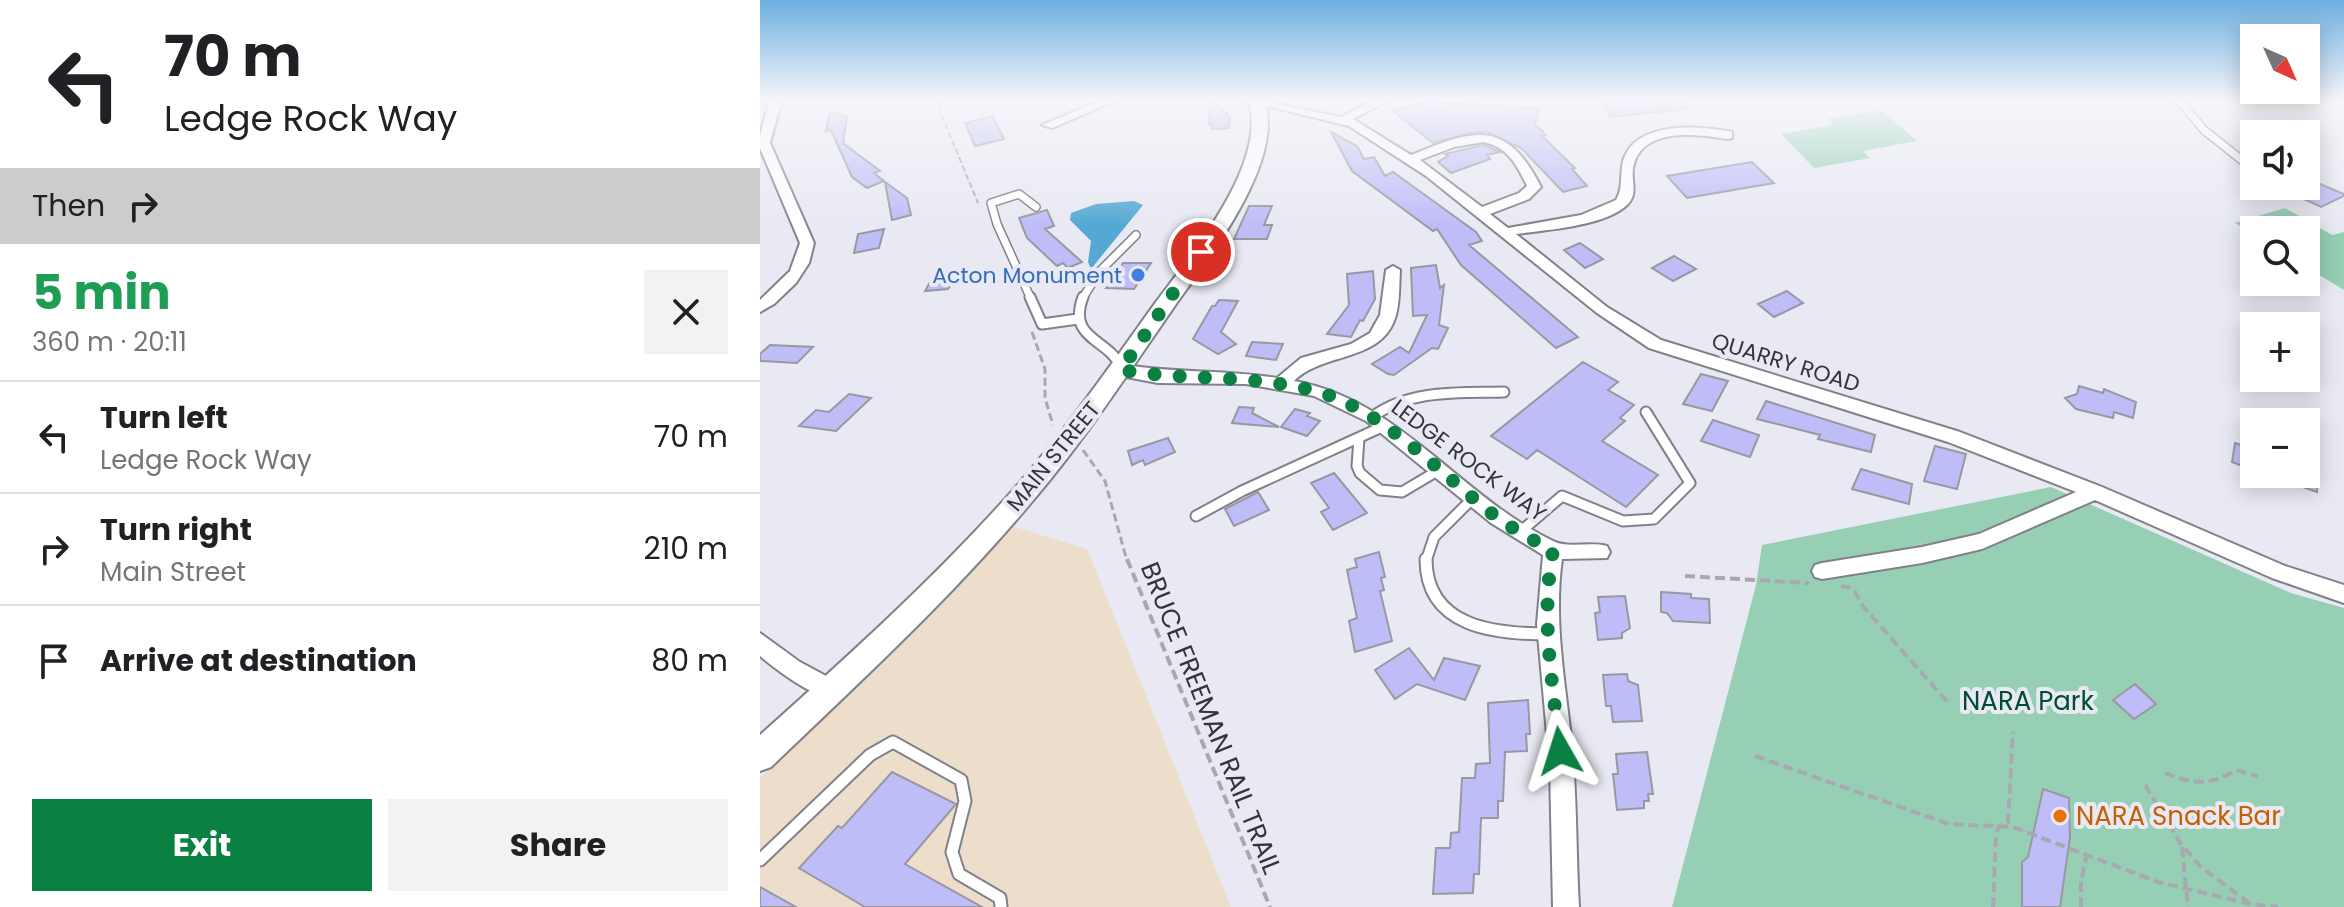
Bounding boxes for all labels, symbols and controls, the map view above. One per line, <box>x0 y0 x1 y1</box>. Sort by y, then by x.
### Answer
text: 70 m <box>164 17 302 96</box>
north arrow <box>2240 24 2320 104</box>
map controls <box>2240 24 2320 488</box>
icon: left <box>32 32 136 136</box>
text: Ledge Rock Way <box>164 93 457 144</box>
button: sound <box>2240 120 2320 200</box>
text: Then <box>32 184 105 227</box>
icon: right <box>121 184 165 228</box>
button: search <box>2240 216 2320 296</box>
pin <box>1167 218 1235 286</box>
icon: arrive <box>1179 230 1223 274</box>
text: 5 min <box>32 259 171 326</box>
place label: Acton Monument <box>932 260 1122 291</box>
marker: Acton Monument <box>1129 266 1147 284</box>
button: close <box>644 270 728 354</box>
button: + <box>2240 312 2320 392</box>
text: 360 m · 20:11 <box>32 324 187 360</box>
street label: QUARRY ROAD <box>1708 325 1864 400</box>
street label: LEDGE ROCK WAY <box>1385 392 1553 529</box>
street label: MAIN STREET <box>999 395 1107 518</box>
text: Turn left <box>100 396 228 439</box>
button: − <box>2240 408 2320 488</box>
icon: left <box>32 415 76 459</box>
text: 70 m <box>654 415 728 458</box>
text: Ledge Rock Way <box>100 442 312 478</box>
text: Turn right <box>100 508 252 551</box>
icon: right <box>32 527 76 571</box>
text: 210 m <box>643 527 728 570</box>
text: Main Street <box>100 554 246 590</box>
street label: BRUCE FREEMAN RAIL TRAIL <box>1132 557 1290 879</box>
icon: arrive <box>32 639 76 683</box>
text: Arrive at destination <box>100 639 417 682</box>
text: 80 m <box>651 639 728 682</box>
park label: NARA Park <box>1962 683 2095 719</box>
position arrow <box>1518 709 1602 793</box>
place label: NARA Snack Bar <box>2076 798 2281 834</box>
button: Exit <box>32 799 372 891</box>
button: Share <box>388 799 728 891</box>
marker: NARA Snack Bar <box>2051 807 2069 825</box>

